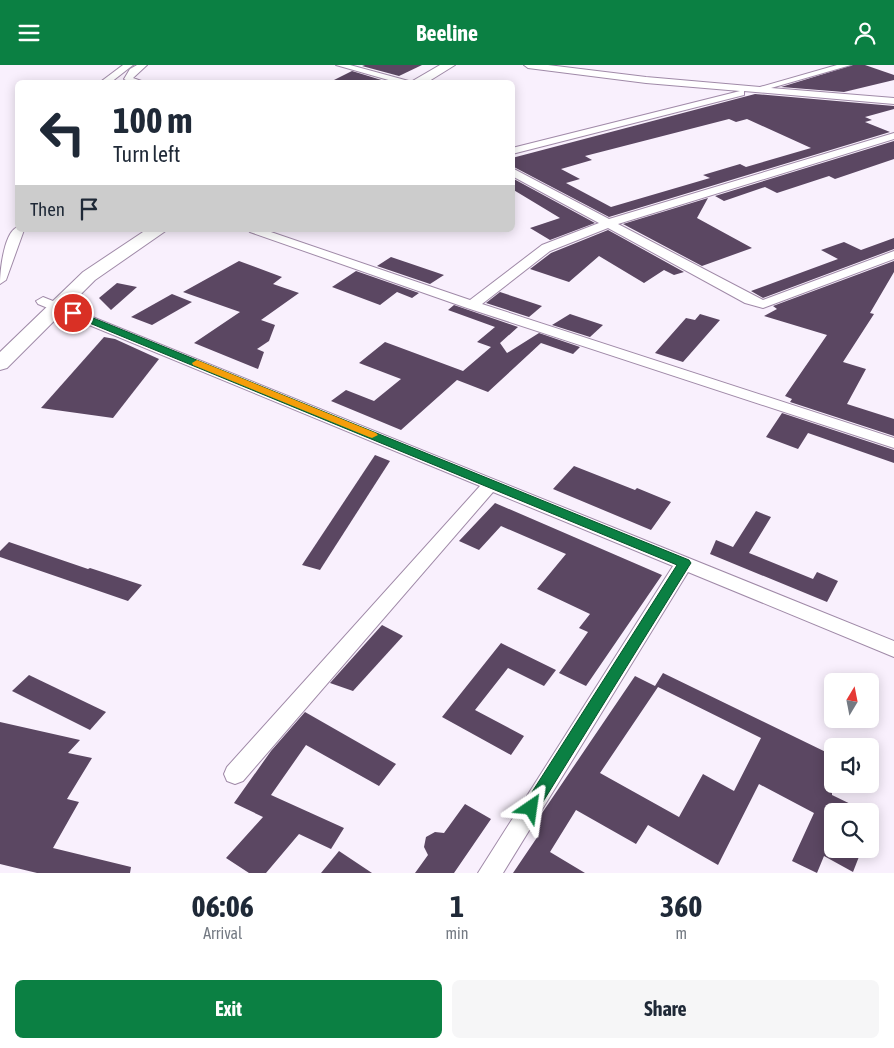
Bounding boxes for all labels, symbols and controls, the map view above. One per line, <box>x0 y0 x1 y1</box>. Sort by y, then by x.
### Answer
icon: menu <box>15 19 43 47</box>
icon: person <box>851 19 879 47</box>
text: Beeline <box>416 20 478 46</box>
icon: left <box>30 100 95 165</box>
text: 100 m <box>113 100 192 140</box>
text: Turn left <box>113 141 180 167</box>
icon: arrive <box>75 195 103 223</box>
text: Then <box>30 198 65 220</box>
pin <box>52 292 94 334</box>
icon: arrive <box>59 299 87 327</box>
north arrow <box>824 673 879 727</box>
map controls <box>824 673 879 858</box>
button: sound <box>824 738 879 793</box>
position arrow <box>504 781 556 833</box>
button: search <box>824 803 879 858</box>
text: 06:06 <box>192 889 254 923</box>
text: 1 <box>450 889 464 923</box>
text: 360 <box>660 889 702 923</box>
text: Arrival <box>203 924 242 942</box>
text: min <box>446 924 469 942</box>
text: m <box>675 924 687 942</box>
button: Exit <box>15 980 442 1038</box>
button: Share <box>452 980 879 1038</box>

